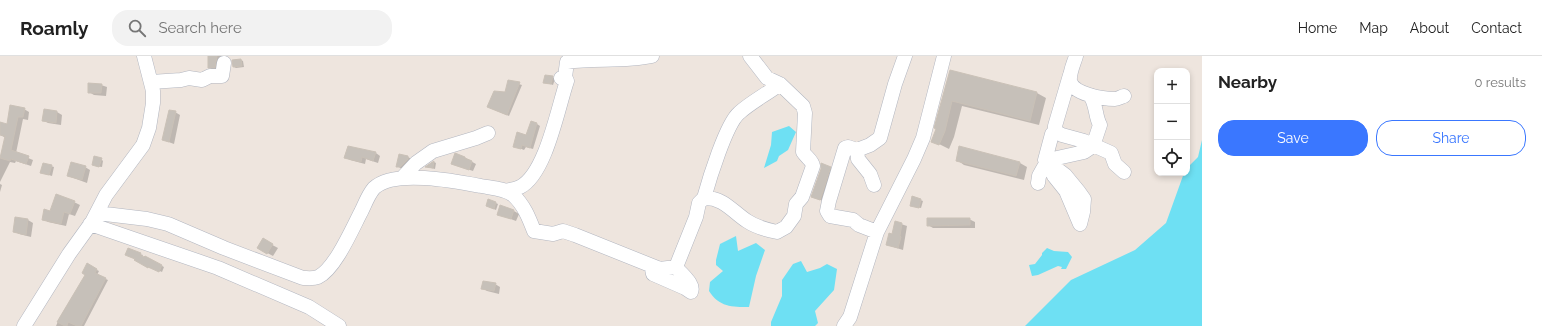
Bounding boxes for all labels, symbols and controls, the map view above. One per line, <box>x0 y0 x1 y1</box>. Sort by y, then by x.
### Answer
search box <box>112 10 392 46</box>
text: Roamly <box>20 17 88 39</box>
icon: search <box>126 17 148 39</box>
text: Search here <box>158 19 242 37</box>
text: Home <box>1298 20 1337 36</box>
text: Map <box>1359 20 1388 36</box>
text: About <box>1410 20 1449 36</box>
text: Contact <box>1471 20 1522 36</box>
map controls <box>1154 68 1190 176</box>
button: + <box>1154 68 1190 104</box>
text: Nearby <box>1218 72 1277 92</box>
text: 0 results <box>1475 75 1526 90</box>
button: − <box>1154 104 1190 140</box>
button: Save <box>1218 120 1368 156</box>
button: Share <box>1376 120 1526 156</box>
button: locate <box>1154 140 1190 176</box>

